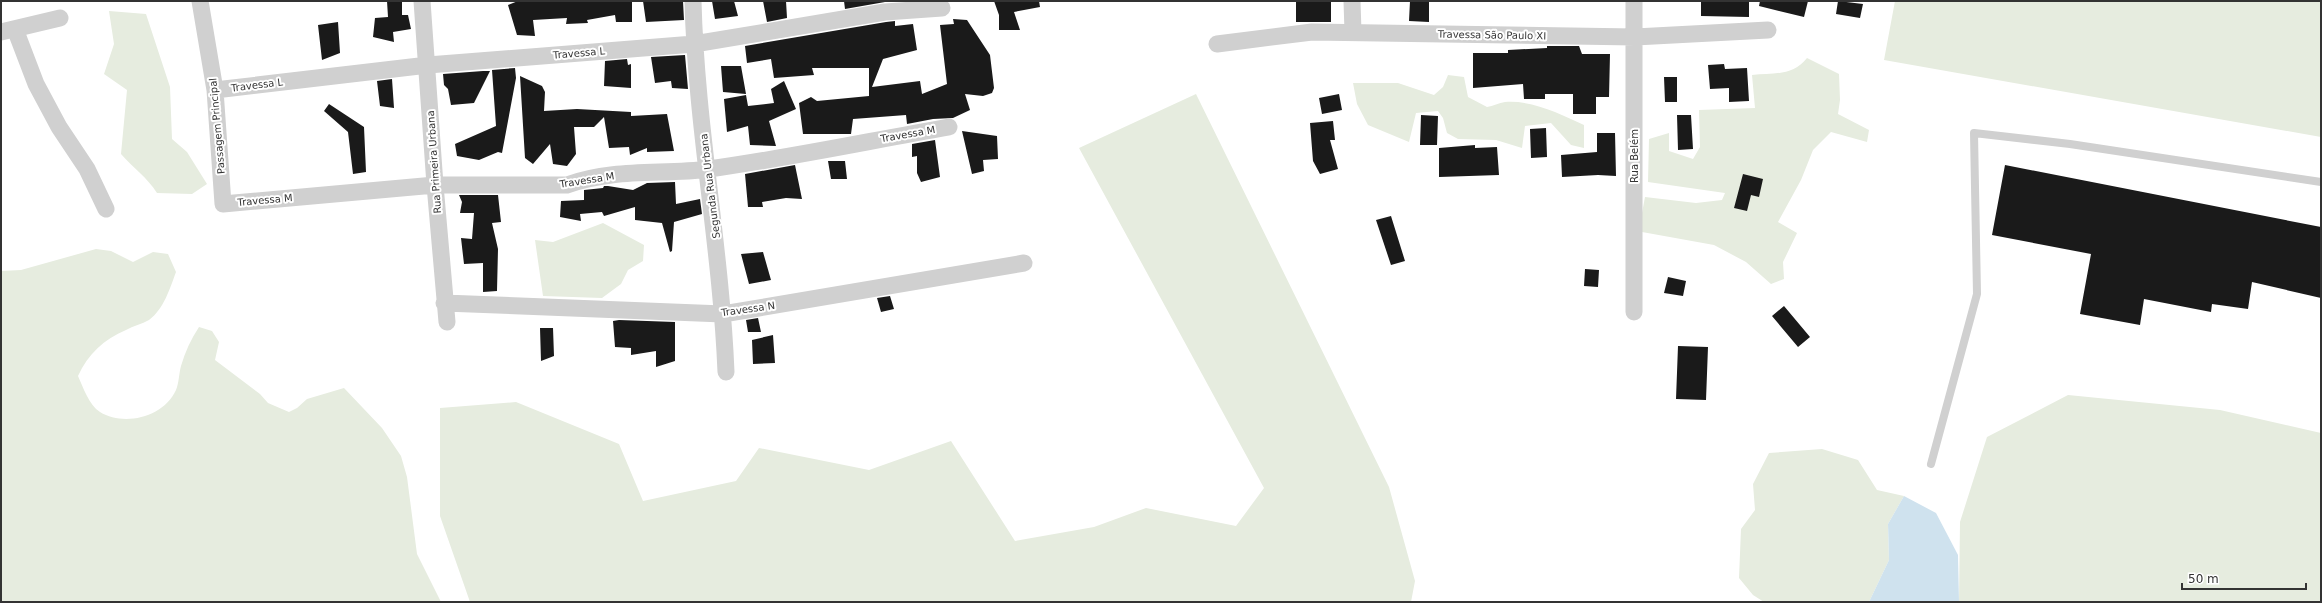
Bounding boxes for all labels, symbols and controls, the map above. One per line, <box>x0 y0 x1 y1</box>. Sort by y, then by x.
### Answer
street label: Travessa São Paulo XI <box>1437 29 1546 41</box>
street label: Travessa L <box>551 45 606 61</box>
street label: Travessa L <box>229 76 284 94</box>
street label: Passagem Principal <box>207 78 227 174</box>
street label: Rua Primeira Urbana <box>425 110 443 214</box>
street label: Travessa M <box>879 124 936 144</box>
street label: Rua Belém <box>1629 129 1640 183</box>
street label: Segunda Rua Urbana <box>698 133 722 239</box>
street label: Travessa M <box>558 170 615 190</box>
street label: Travessa M <box>236 192 293 208</box>
street label: Travessa N <box>719 300 776 318</box>
scale bar <box>2182 565 2306 591</box>
text: 50 m <box>2188 572 2219 586</box>

